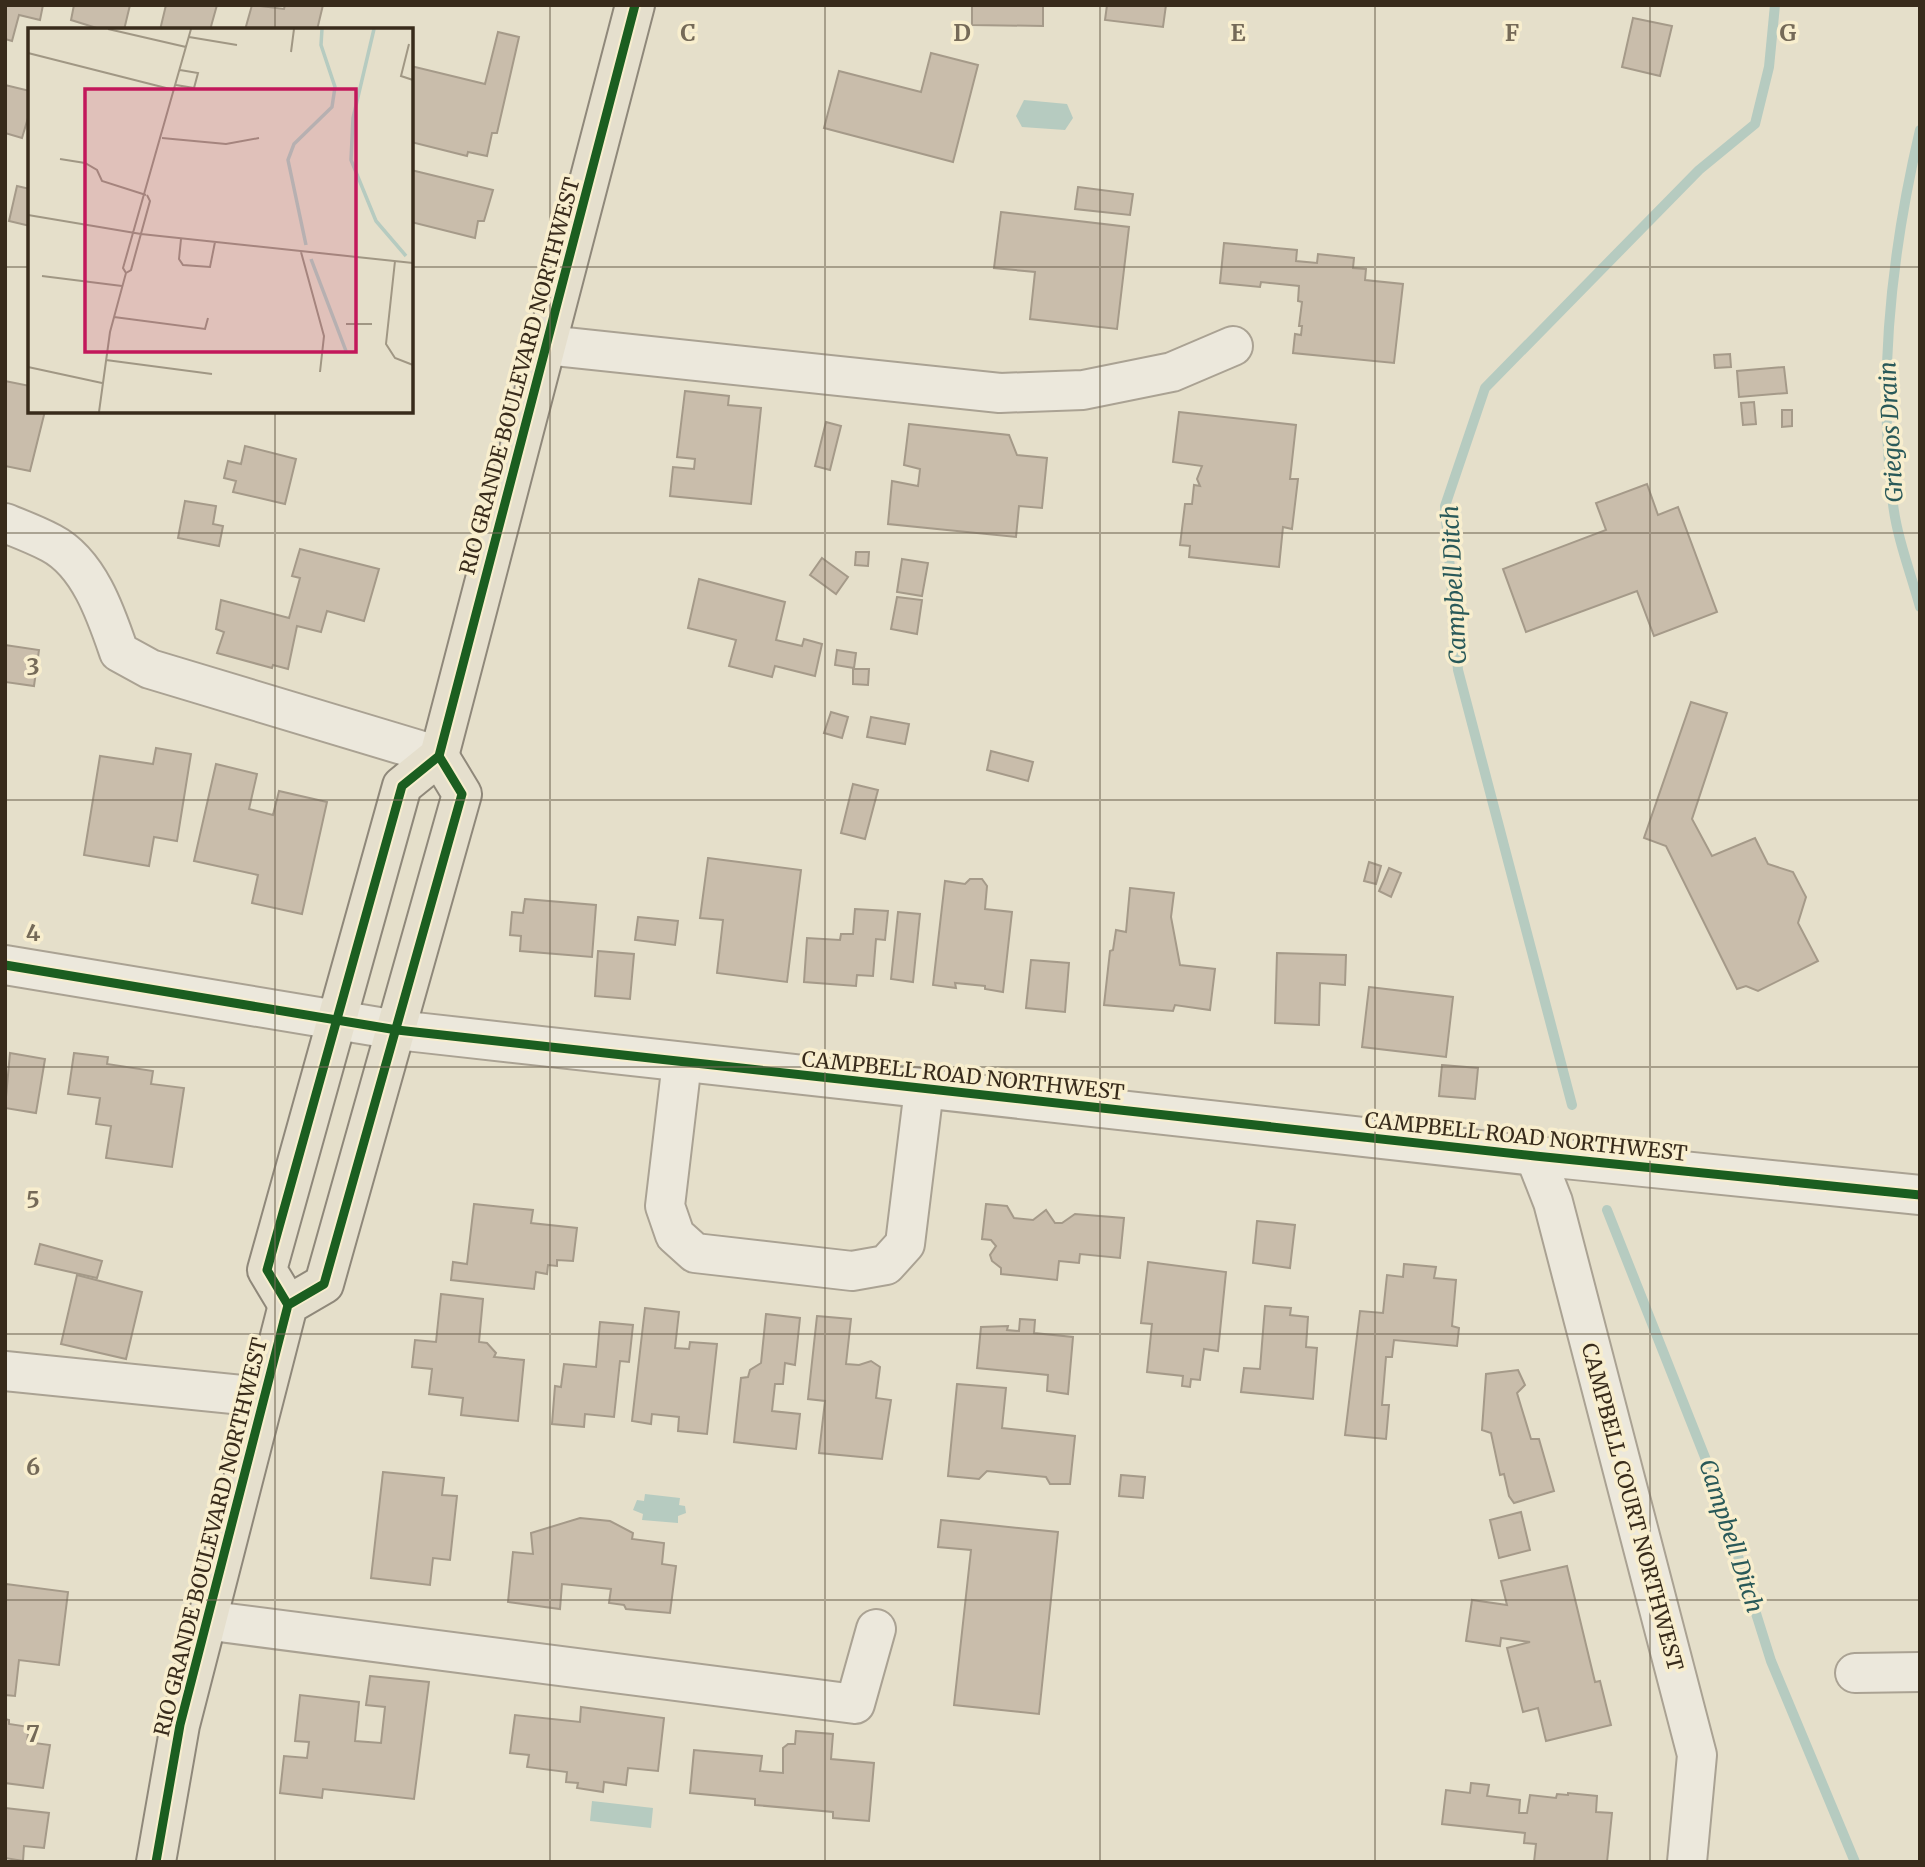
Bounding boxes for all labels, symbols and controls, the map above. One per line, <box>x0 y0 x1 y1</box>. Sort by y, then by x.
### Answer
text: C <box>680 18 696 47</box>
text: D <box>953 18 971 47</box>
text: E <box>1230 18 1246 47</box>
text: F <box>1505 18 1519 47</box>
text: G <box>1780 18 1797 47</box>
inset map <box>28 28 413 413</box>
street label: RIO GRANDE BOULEVARD NORTHWEST <box>453 174 586 577</box>
water label: Griegos Drain <box>1872 361 1909 503</box>
water label: Campbell Ditch <box>1435 505 1472 666</box>
text: 3 <box>26 652 40 681</box>
text: 4 <box>26 918 41 947</box>
street label: CAMPBELL ROAD NORTHWEST <box>800 1045 1126 1106</box>
street label: CAMPBELL ROAD NORTHWEST <box>1363 1106 1689 1167</box>
text: 5 <box>26 1185 40 1214</box>
street label: RIO GRANDE BOULEVARD NORTHWEST <box>148 1334 273 1739</box>
street label: CAMPBELL COURT NORTHWEST <box>1576 1340 1689 1674</box>
text: 6 <box>26 1452 40 1481</box>
water label: Campbell Ditch <box>1693 1455 1770 1616</box>
text: 7 <box>26 1719 40 1748</box>

